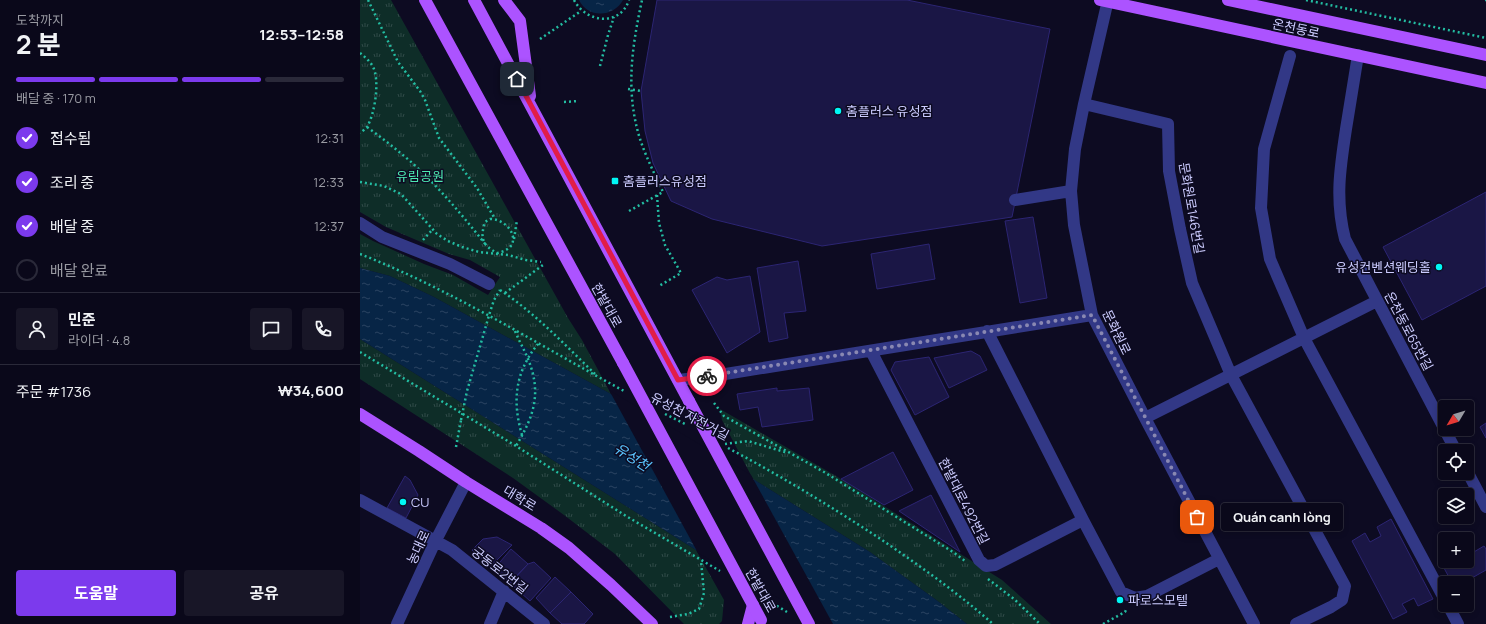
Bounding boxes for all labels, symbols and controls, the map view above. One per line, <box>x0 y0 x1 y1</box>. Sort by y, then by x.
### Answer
text: 도착까지 <box>16 11 64 29</box>
street label: 온천동로 <box>1271 14 1321 42</box>
text: 12:53–12:58 <box>259 24 344 45</box>
text: 2 분 <box>16 26 61 62</box>
pin <box>500 62 534 96</box>
icon: home <box>506 68 528 90</box>
text: 배달 중 · 170 m <box>16 89 96 107</box>
place label: 홈플러스 유성점 <box>846 102 932 120</box>
marker: 홈플러스 유성점 <box>833 106 843 116</box>
icon: check <box>16 127 38 149</box>
text: 접수됨 <box>50 128 91 149</box>
text: 12:31 <box>315 129 344 147</box>
street label: 문화원로146번길 <box>1175 161 1209 255</box>
park label: 유림공원 <box>396 167 444 185</box>
icon: check <box>16 171 38 193</box>
text: 조리 중 <box>50 172 94 193</box>
place label: 홈플러스유성점 <box>623 172 707 190</box>
text: 12:33 <box>313 173 344 191</box>
marker: 홈플러스유성점 <box>610 176 620 186</box>
icon: check <box>16 215 38 237</box>
text: 배달 중 <box>50 216 94 237</box>
text: 12:37 <box>314 217 344 235</box>
place label: 유성컨벤션웨딩홀 <box>1335 258 1431 276</box>
text: 배달 완료 <box>50 260 108 281</box>
marker: 유성컨벤션웨딩홀 <box>1434 262 1444 272</box>
street label: 한밭대로 <box>588 280 626 330</box>
street label: 온천동로65번길 <box>1381 288 1437 374</box>
street label: 문화원로 <box>1098 307 1136 357</box>
button: person <box>16 308 58 350</box>
button: chat <box>250 308 292 350</box>
button: phone <box>302 308 344 350</box>
text: 민준 <box>68 309 96 330</box>
text: 라이더 · 4.8 <box>68 331 130 349</box>
courier <box>687 356 727 396</box>
icon: bike <box>696 365 718 387</box>
text: ₩34,600 <box>278 380 344 401</box>
text: 주문 #1736 <box>16 381 91 402</box>
street label: 유성천 자전거길 <box>648 388 732 444</box>
north arrow <box>1438 400 1474 436</box>
map controls <box>1438 400 1474 612</box>
water label: 유성천 <box>611 438 655 475</box>
button: locate <box>1438 444 1474 480</box>
street label: 한밭대로492번길 <box>934 455 994 547</box>
street label: 대학로 <box>500 481 540 515</box>
button: layers <box>1438 488 1474 524</box>
place label: CU <box>411 493 429 511</box>
marker: CU <box>398 497 408 507</box>
pin <box>1180 500 1214 534</box>
callout: Quán canh lòng <box>1221 503 1343 531</box>
icon: bag <box>1186 506 1208 528</box>
text: Quán canh lòng <box>1233 508 1331 526</box>
street label: 농대로 <box>402 527 434 567</box>
button: + <box>1438 532 1474 568</box>
street label: 궁동로2번길 <box>468 542 532 598</box>
street label: 한밭대로 <box>742 565 780 615</box>
button: 도움말 <box>16 570 176 616</box>
button: 공유 <box>184 570 344 616</box>
button: − <box>1438 576 1474 612</box>
place label: 파로스모텔 <box>1128 591 1188 609</box>
marker: 파로스모텔 <box>1115 595 1125 605</box>

